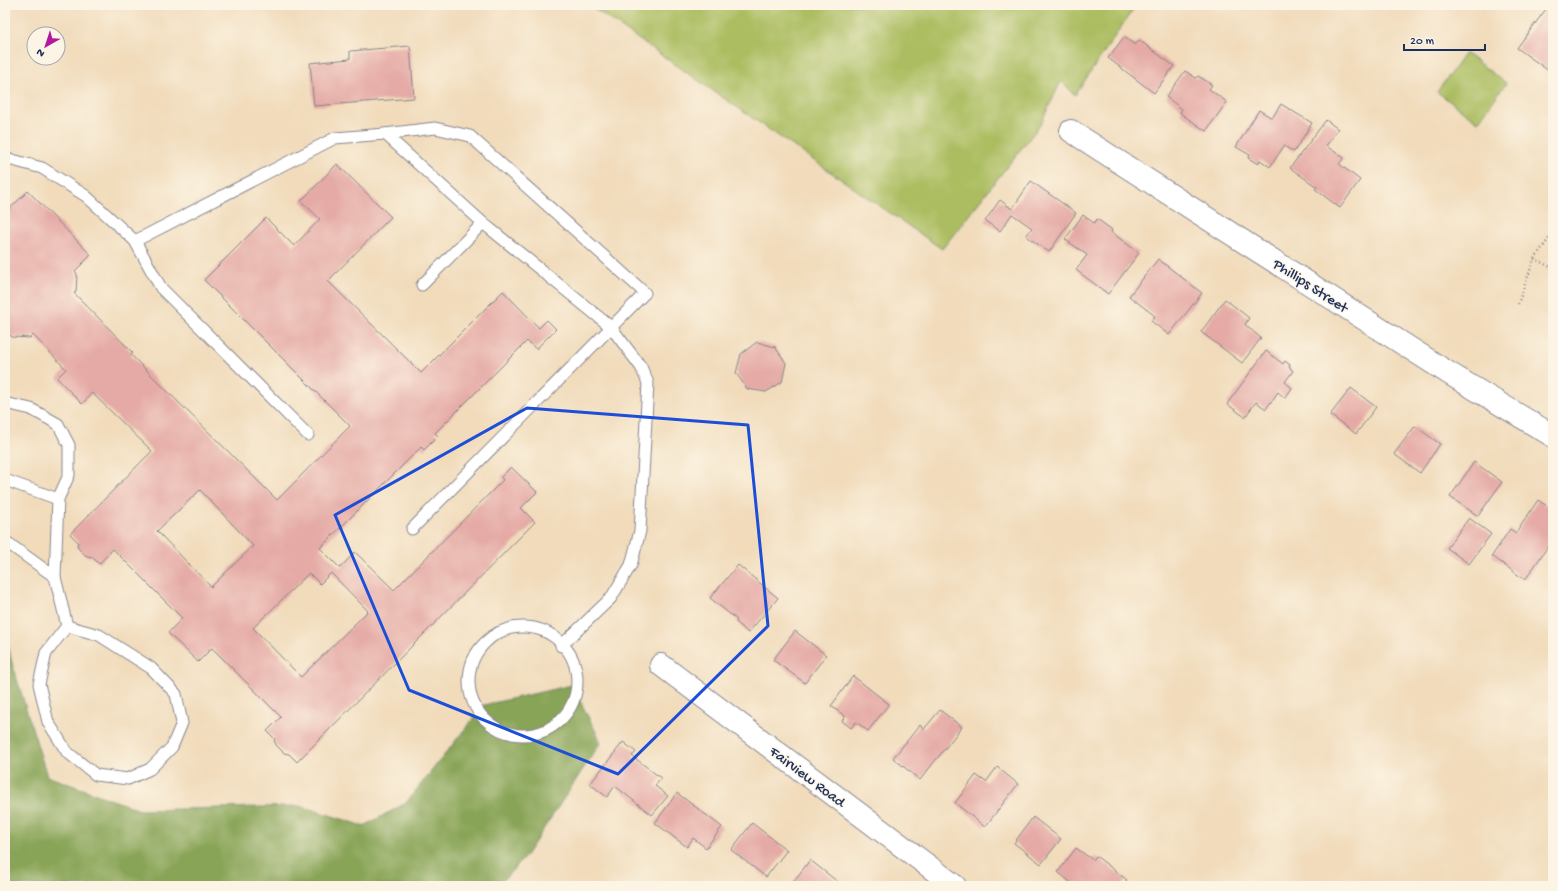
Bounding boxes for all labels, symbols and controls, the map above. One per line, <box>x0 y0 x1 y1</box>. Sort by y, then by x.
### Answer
north arrow <box>26 26 66 66</box>
scale bar <box>1404 26 1485 52</box>
text: 20 m <box>1410 35 1435 49</box>
text: N <box>34 45 48 59</box>
street label: Phillips Street <box>1268 255 1352 319</box>
street label: Fairview Road <box>765 743 849 813</box>

